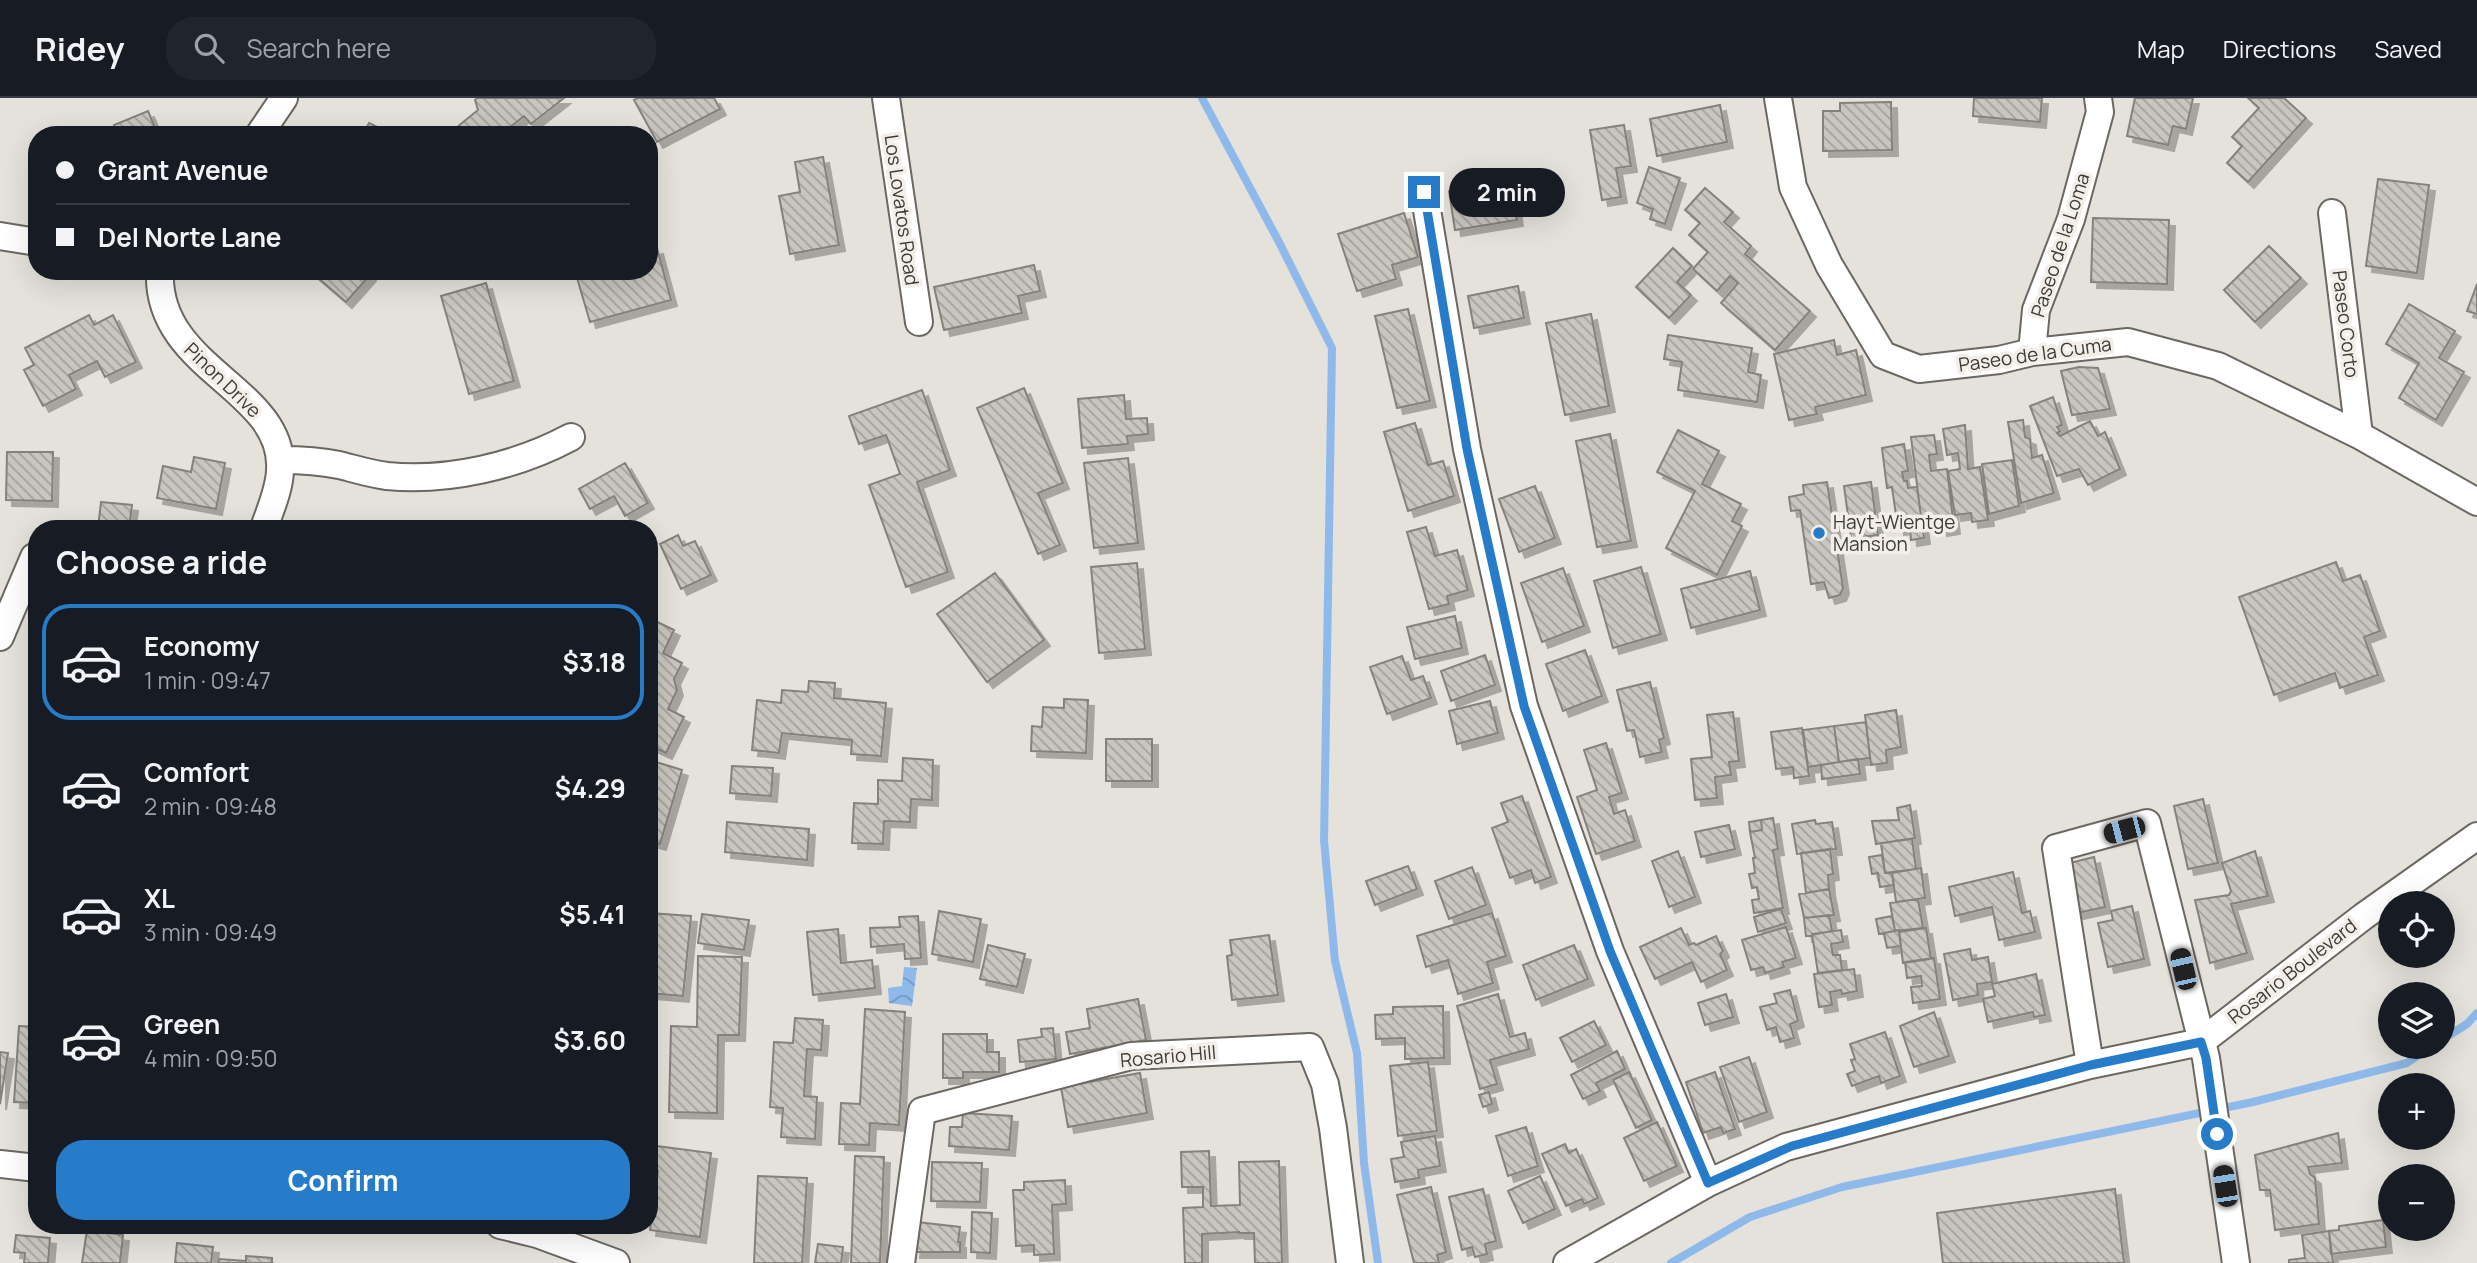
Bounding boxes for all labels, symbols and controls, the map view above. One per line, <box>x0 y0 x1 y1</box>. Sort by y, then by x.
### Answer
search box <box>166 17 656 80</box>
text: Ridey <box>35 26 124 71</box>
icon: search <box>190 29 228 67</box>
text: Search here <box>246 30 391 66</box>
text: Map <box>2137 32 2185 65</box>
text: Directions <box>2223 32 2336 65</box>
text: Saved <box>2374 32 2442 65</box>
street label: Los Lovatos Road <box>879 133 925 287</box>
text: Grant Avenue <box>98 152 268 188</box>
callout: 2 min <box>1448 168 1564 217</box>
street label: Paseo de la Loma <box>2024 170 2096 320</box>
route end <box>1408 176 1440 208</box>
text: 2 min <box>1477 176 1537 208</box>
text: Del Norte Lane <box>98 219 281 255</box>
street label: Paseo Corto <box>2327 269 2365 379</box>
street label: Paseo de la Cuma <box>1957 330 2113 378</box>
street label: Pinon Drive <box>179 337 267 423</box>
place label: Hayt-Wientge Mansion <box>1833 509 1955 557</box>
marker: Hayt-Wientge Mansion <box>1811 525 1827 541</box>
text: Choose a ride <box>56 540 267 584</box>
text: Economy <box>144 628 259 664</box>
icon: car <box>60 631 123 694</box>
text: $3.18 <box>562 644 626 680</box>
text: 1 min · 09:47 <box>144 664 271 696</box>
text: Comfort <box>144 754 250 790</box>
icon: car <box>60 757 123 820</box>
text: $4.29 <box>555 770 626 806</box>
text: 2 min · 09:48 <box>144 790 277 822</box>
car <box>2101 814 2148 846</box>
text: XL <box>144 880 175 916</box>
icon: car <box>60 883 123 946</box>
map controls <box>2378 891 2455 1241</box>
button: locate <box>2378 891 2455 968</box>
text: $5.41 <box>559 896 626 932</box>
street label: Rosario Boulevard <box>2222 912 2362 1030</box>
text: 3 min · 09:49 <box>144 916 277 948</box>
car <box>2169 946 2198 992</box>
button: layers <box>2378 982 2455 1059</box>
text: Green <box>144 1006 220 1042</box>
icon: car <box>60 1009 123 1072</box>
text: $3.60 <box>553 1022 626 1058</box>
street label: Rosario Hill <box>1119 1039 1217 1073</box>
text: 4 min · 09:50 <box>144 1042 278 1074</box>
button: + <box>2378 1073 2455 1150</box>
route start <box>2201 1118 2233 1150</box>
button: Confirm <box>56 1140 630 1220</box>
car <box>2212 1164 2239 1208</box>
button: − <box>2378 1164 2455 1241</box>

